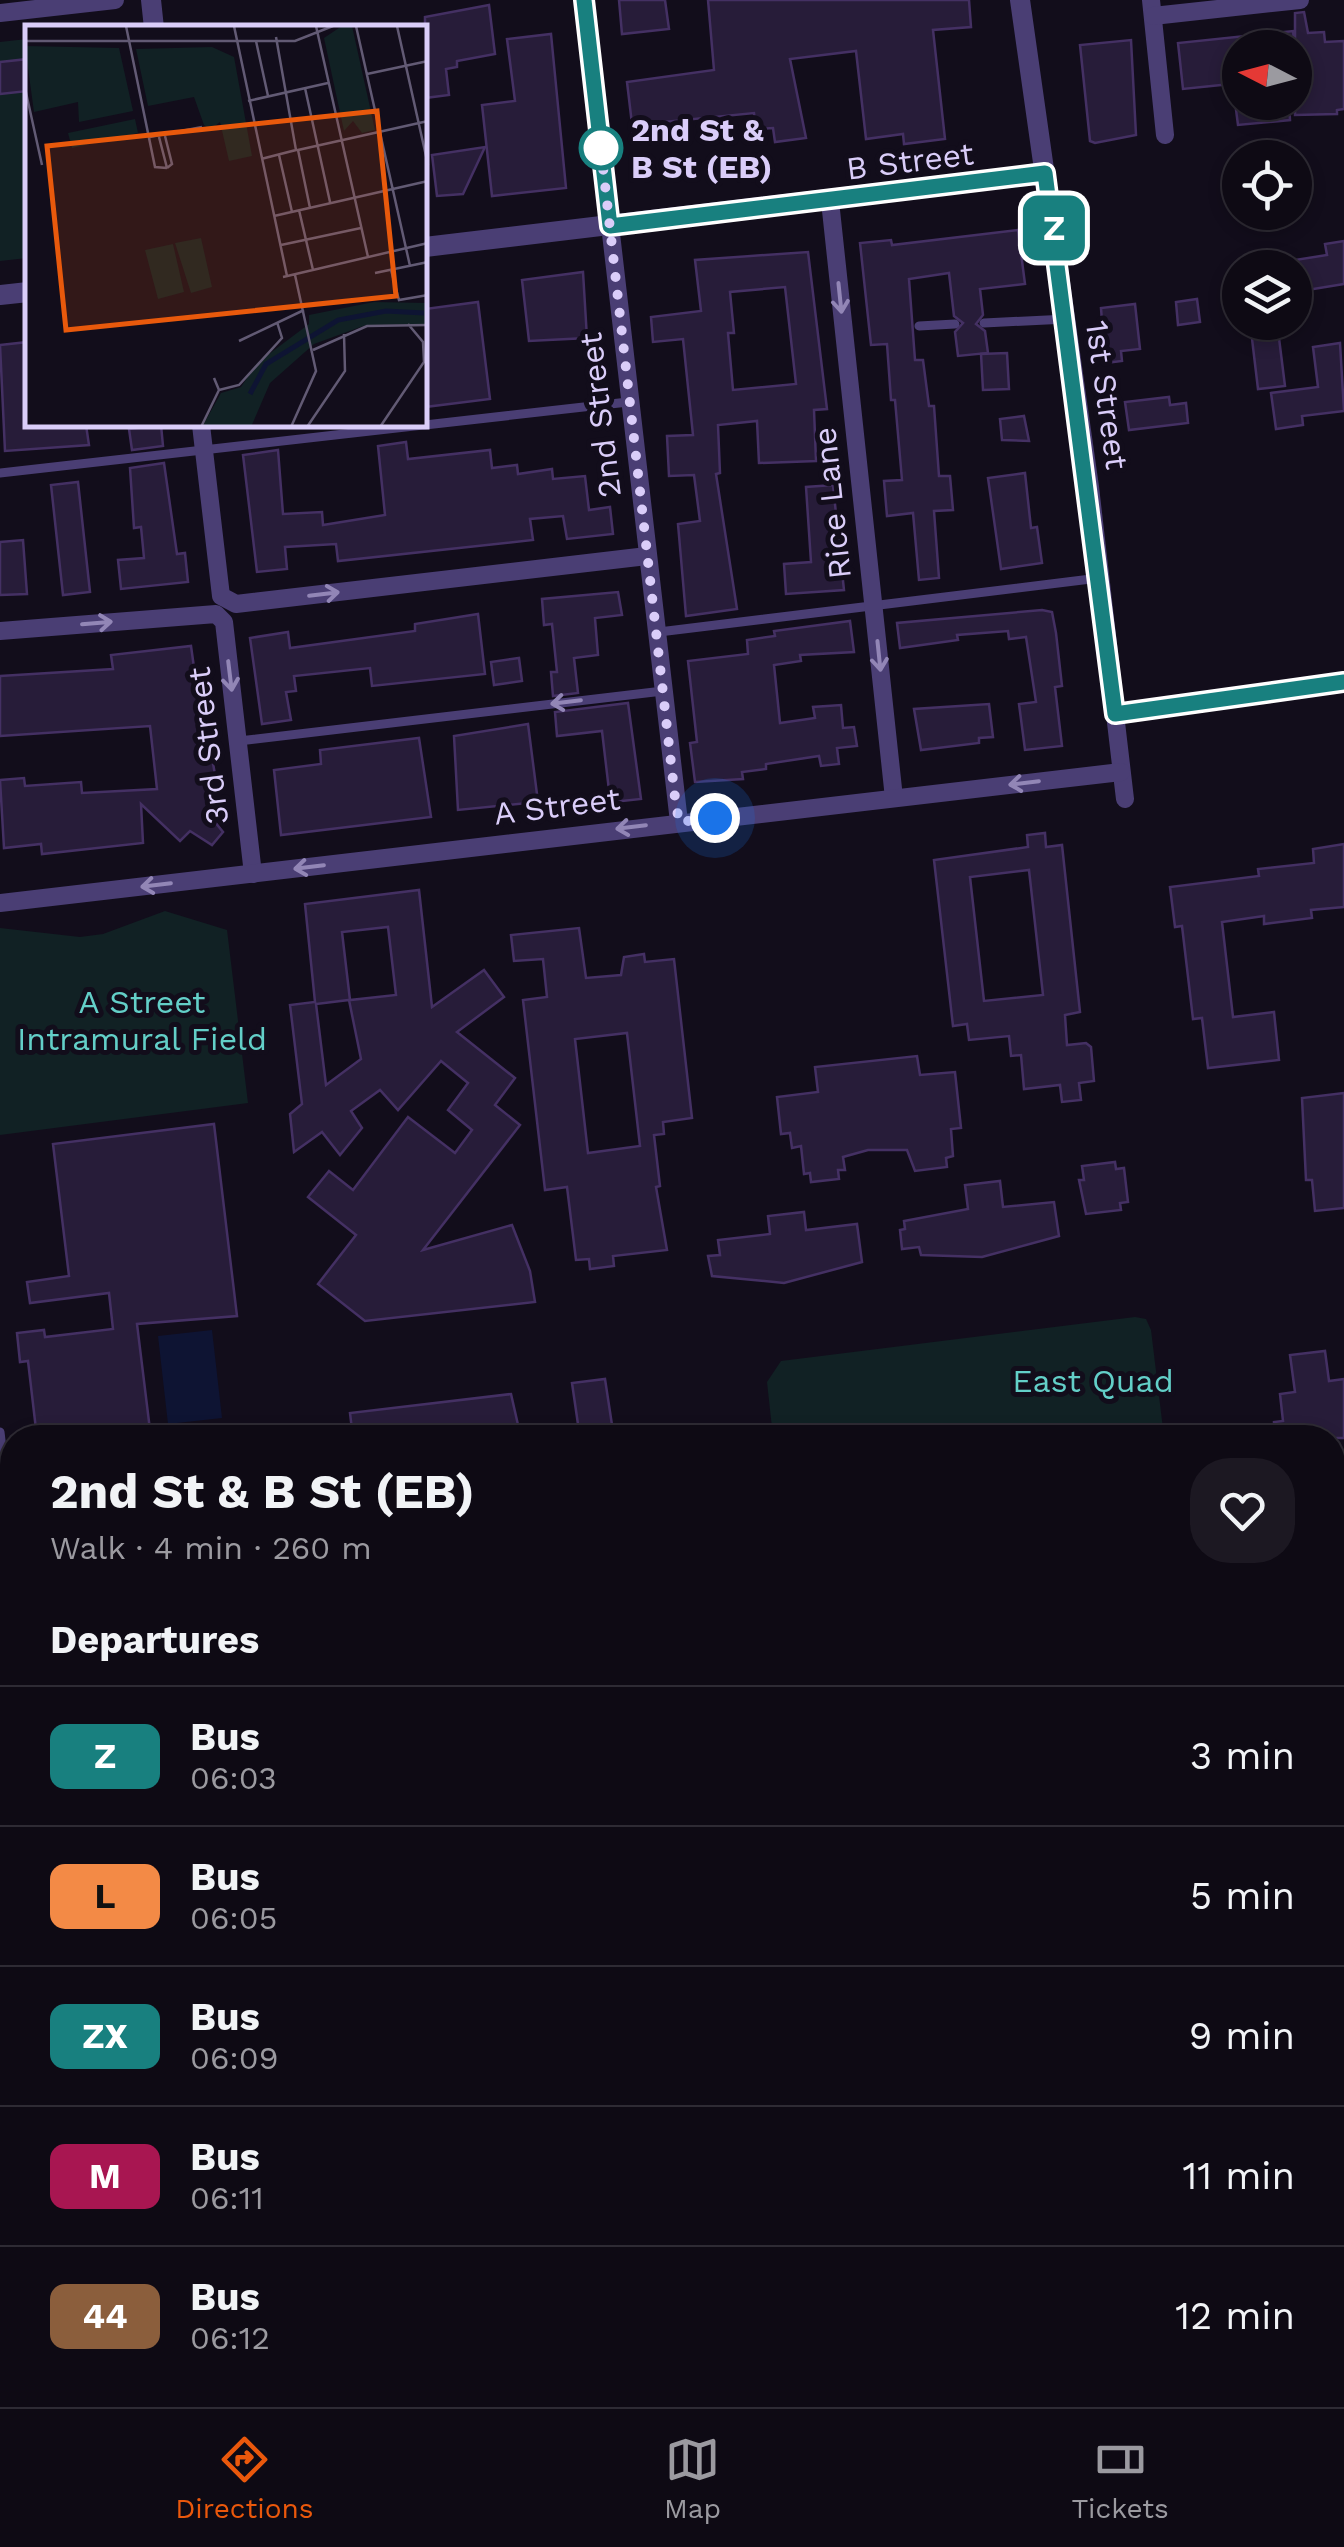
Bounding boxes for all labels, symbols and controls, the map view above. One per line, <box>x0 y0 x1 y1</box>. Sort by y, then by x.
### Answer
inset map <box>25 25 428 428</box>
north arrow <box>1222 30 1312 120</box>
map controls <box>1222 30 1312 340</box>
place label: 2nd St & B St (EB) <box>631 111 772 186</box>
marker: 2nd St & B St (EB) <box>580 127 622 169</box>
street label: B Street <box>844 134 976 188</box>
button: locate <box>1222 140 1312 230</box>
line badge: Z <box>1022 196 1086 260</box>
text: Z <box>1043 207 1065 249</box>
button: layers <box>1222 250 1312 340</box>
one-way arrow <box>831 281 850 313</box>
street label: 1st Street <box>1078 318 1136 472</box>
street label: 2nd Street <box>571 330 629 500</box>
street label: Rice Lane <box>805 425 859 581</box>
one-way arrow <box>307 584 340 603</box>
one-way arrow <box>81 613 113 632</box>
one-way arrow <box>870 639 889 671</box>
one-way arrow <box>221 659 240 692</box>
street label: 3rd Street <box>179 665 237 827</box>
one-way arrow <box>551 693 583 712</box>
one-way arrow <box>1008 774 1041 793</box>
street label: A Street <box>492 779 622 833</box>
your location <box>690 793 740 843</box>
one-way arrow <box>616 818 648 837</box>
one-way arrow <box>293 858 325 877</box>
one-way arrow <box>140 876 172 895</box>
park label: A Street Intramural Field <box>17 983 267 1058</box>
park label: East Quad <box>1012 1362 1174 1400</box>
button: heart <box>1190 1458 1295 1563</box>
text: 2nd St & B St (EB) <box>50 1463 475 1520</box>
text: Walk · 4 min · 260 m <box>50 1529 372 1567</box>
text: Departures <box>50 1618 259 1662</box>
text: Bus <box>190 1715 260 1759</box>
text: 3 min <box>1190 1734 1295 1778</box>
text: Z <box>94 1735 116 1777</box>
text: 06:03 <box>190 1759 277 1797</box>
text: Bus <box>190 1855 260 1899</box>
text: 5 min <box>1190 1874 1295 1918</box>
text: L <box>94 1875 116 1917</box>
text: 06:05 <box>190 1899 277 1937</box>
text: Bus <box>190 1995 260 2039</box>
text: 9 min <box>1189 2014 1295 2058</box>
text: ZX <box>82 2015 128 2057</box>
text: 06:09 <box>190 2039 278 2077</box>
text: Bus <box>190 2135 260 2179</box>
text: 11 min <box>1183 2154 1295 2198</box>
text: M <box>89 2155 121 2197</box>
text: 06:11 <box>190 2179 264 2217</box>
text: Bus <box>190 2275 260 2319</box>
text: 12 min <box>1175 2294 1295 2338</box>
text: 44 <box>82 2295 128 2337</box>
text: 06:12 <box>190 2319 270 2357</box>
tab: Directions <box>175 2432 314 2525</box>
tab: Map <box>664 2432 721 2525</box>
tab: Tickets <box>1072 2432 1169 2525</box>

